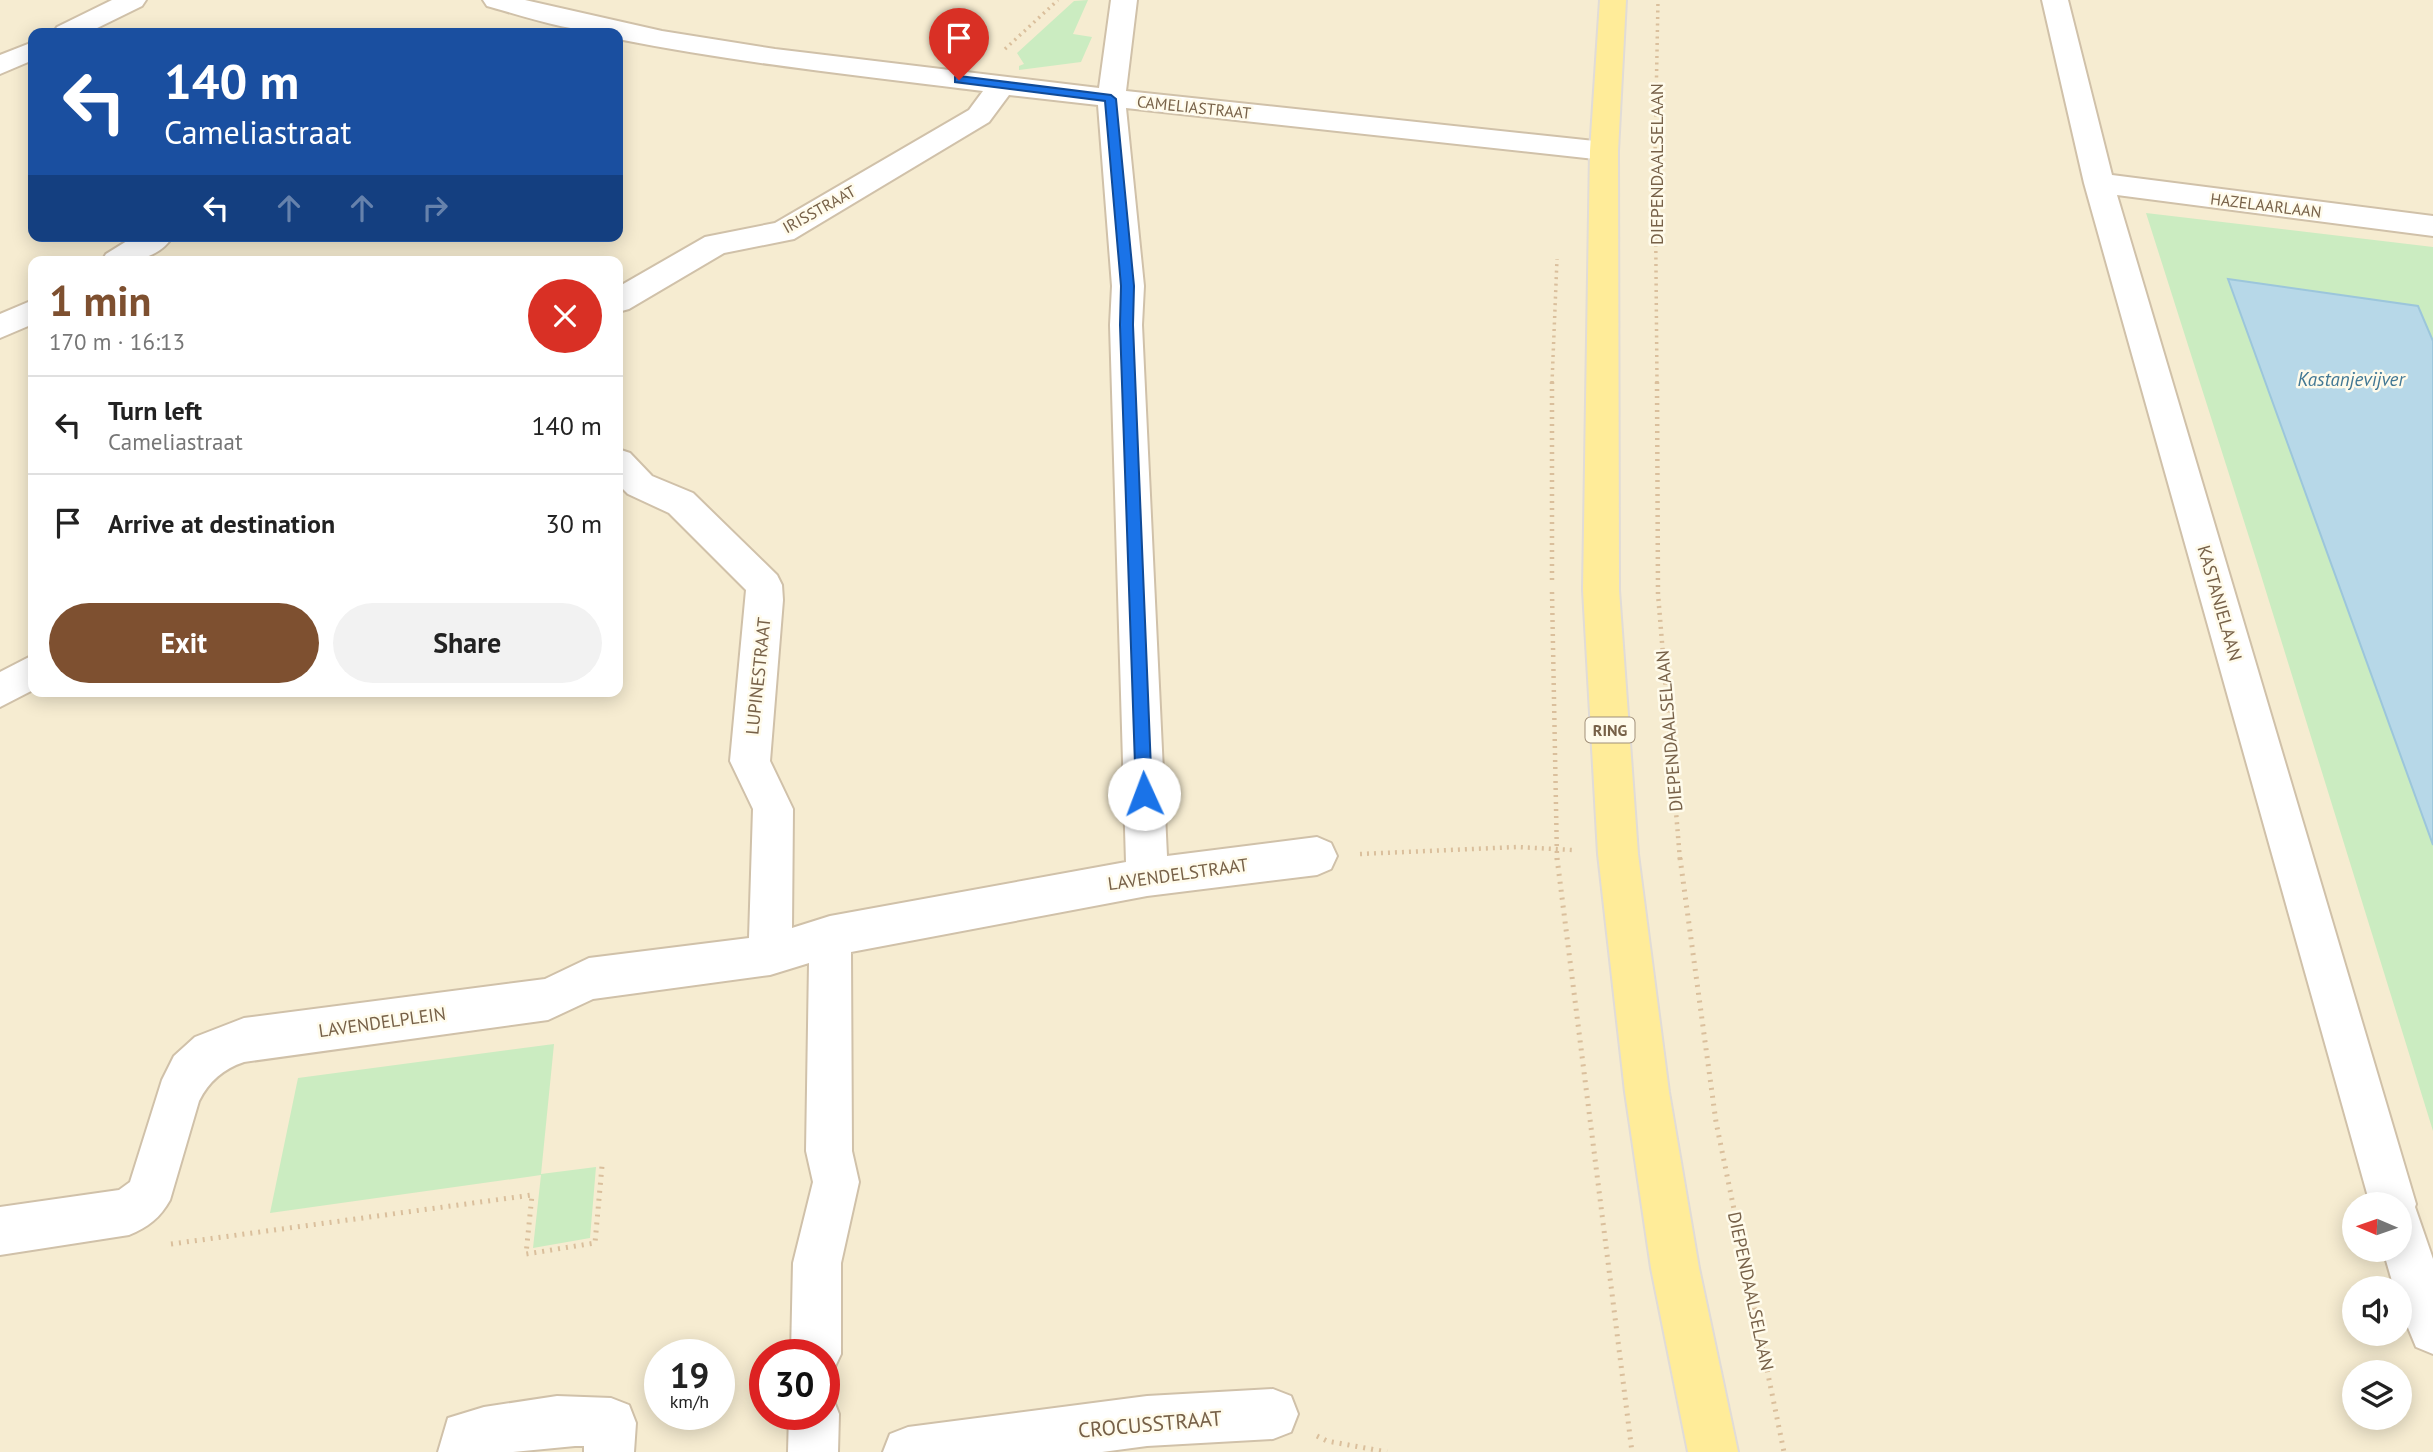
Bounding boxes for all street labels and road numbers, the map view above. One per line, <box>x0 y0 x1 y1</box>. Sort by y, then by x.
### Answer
street label: DIEPENDAALSELAAN <box>1645 83 1668 245</box>
street label: CAMELIASTRAAT <box>1136 91 1252 123</box>
street label: IRISSTRAAT <box>779 181 859 237</box>
street label: HAZELAARLAAN <box>2209 188 2323 222</box>
street label: KASTANJELAAN <box>2192 542 2248 664</box>
street label: LUPINESTRAAT <box>740 616 776 736</box>
street label: DIEPENDAALSELAAN <box>1650 649 1688 813</box>
road number: RING <box>1586 718 1634 743</box>
street label: LAVENDELSTRAAT <box>1106 853 1250 895</box>
street label: LAVENDELPLEIN <box>317 1002 447 1042</box>
street label: DIEPENDAALSELAAN <box>1723 1209 1779 1373</box>
street label: CROCUSSTRAAT <box>1077 1404 1223 1444</box>

